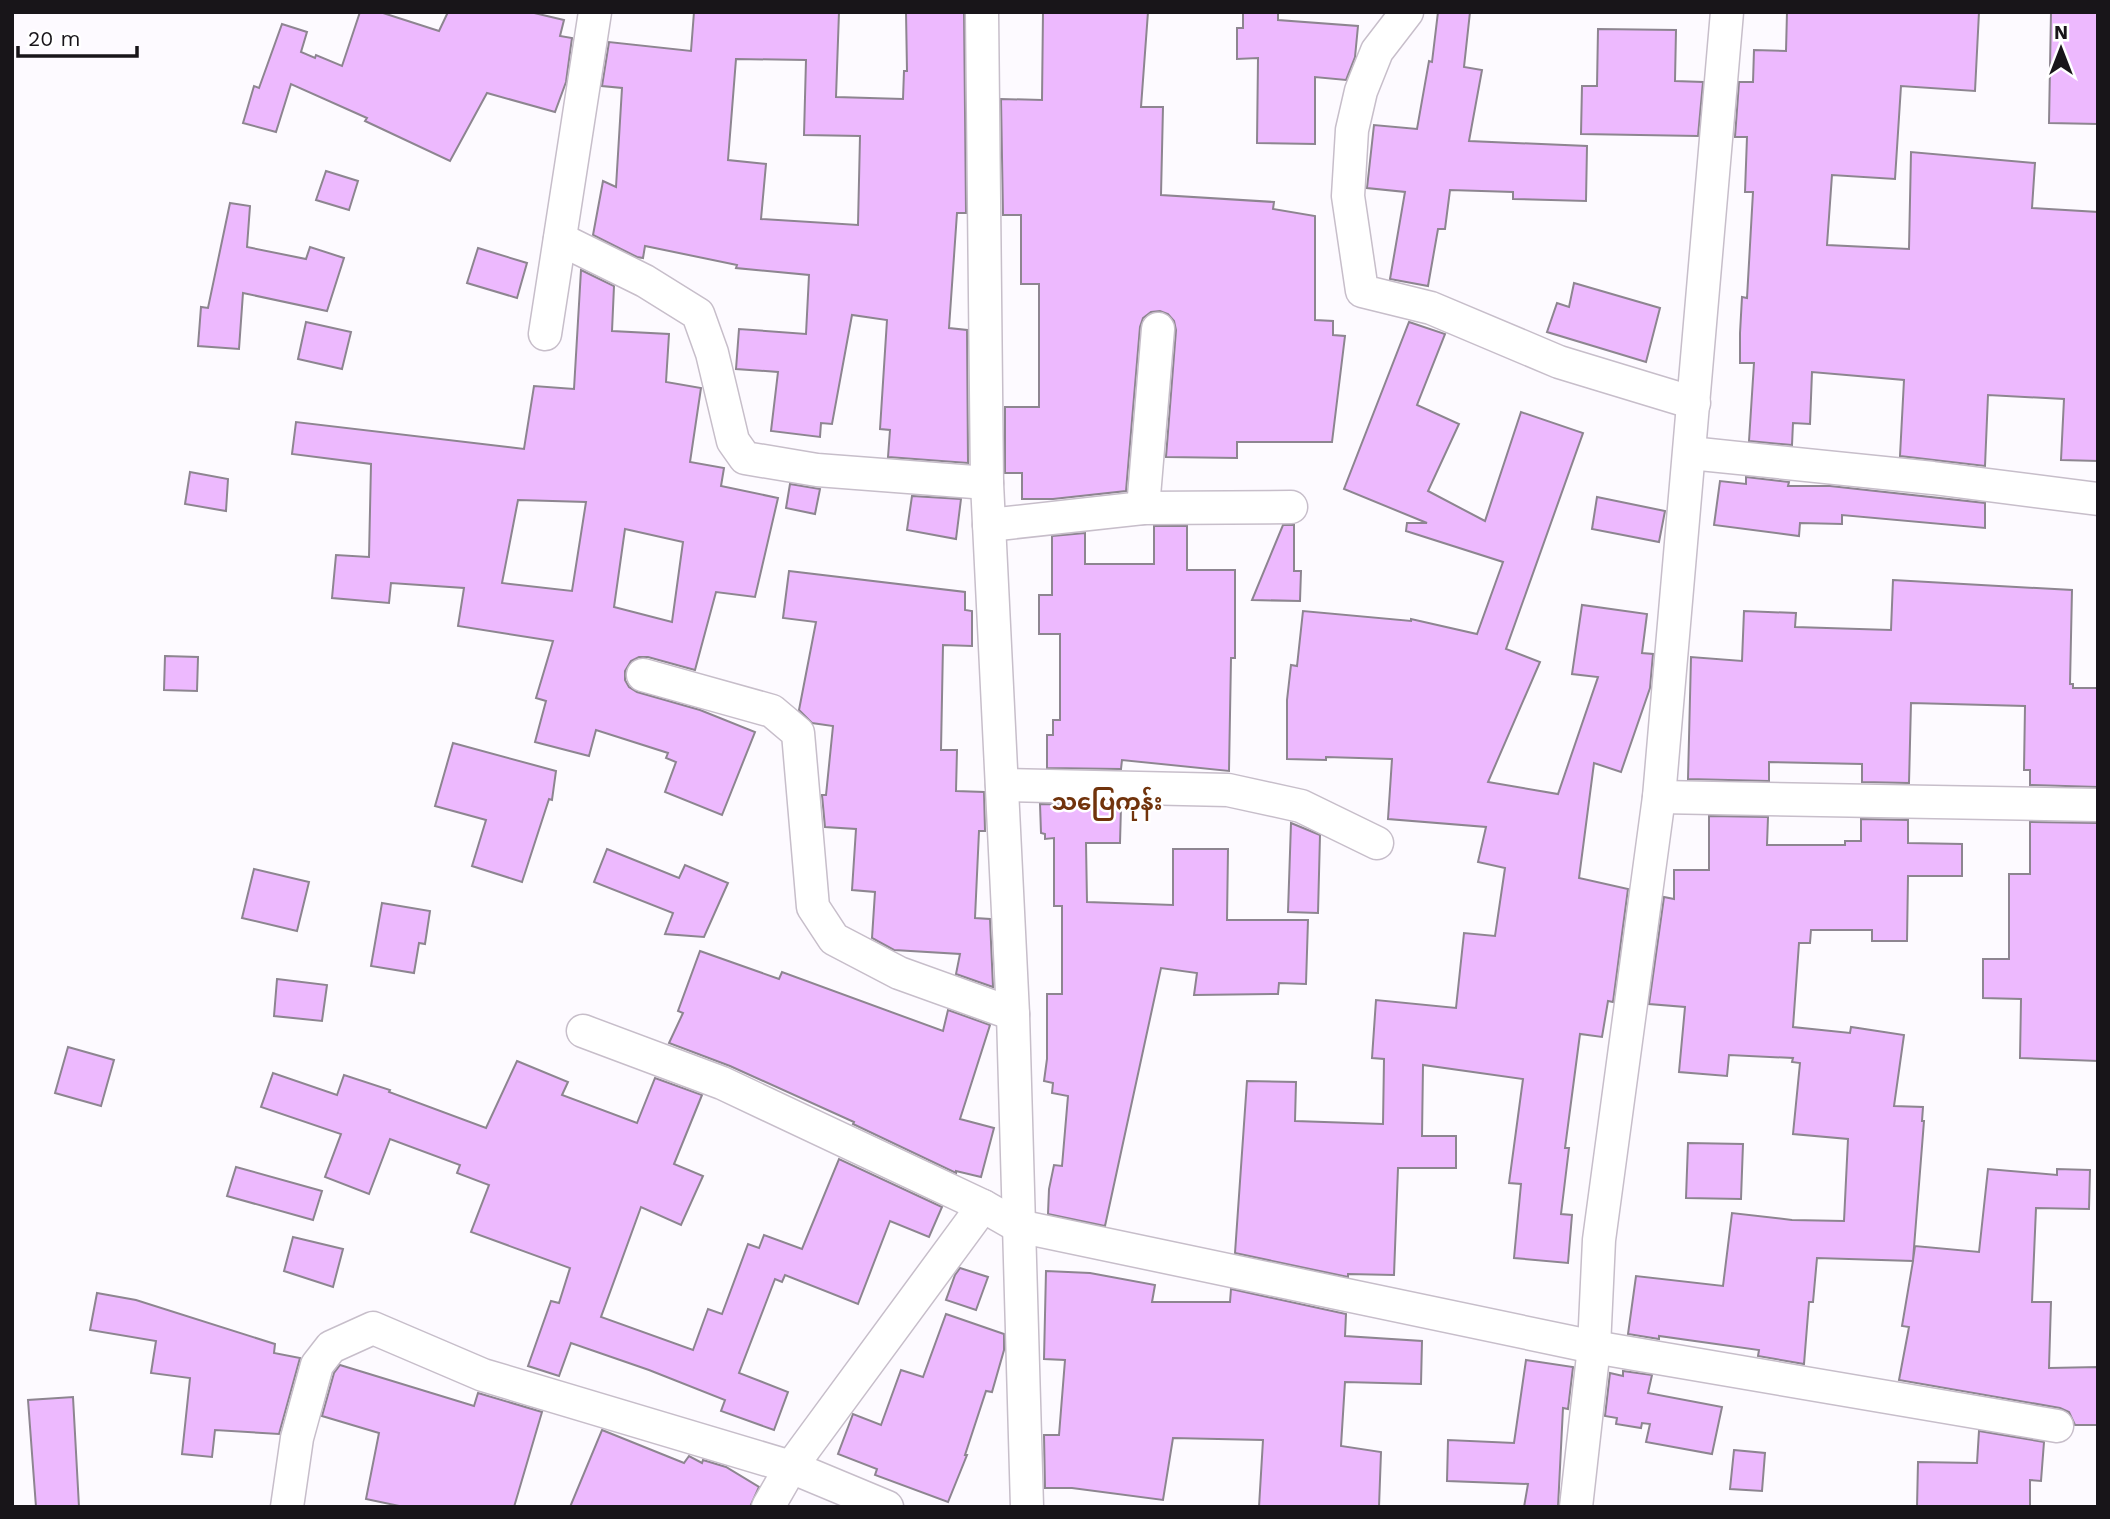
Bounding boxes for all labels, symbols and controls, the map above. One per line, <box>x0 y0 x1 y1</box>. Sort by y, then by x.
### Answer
scale bar <box>18 14 136 58</box>
north arrow <box>2026 14 2096 84</box>
text: N <box>2054 21 2068 44</box>
text: 20 m <box>28 26 80 51</box>
district label: သပြေကုန်း <box>1051 786 1163 821</box>

